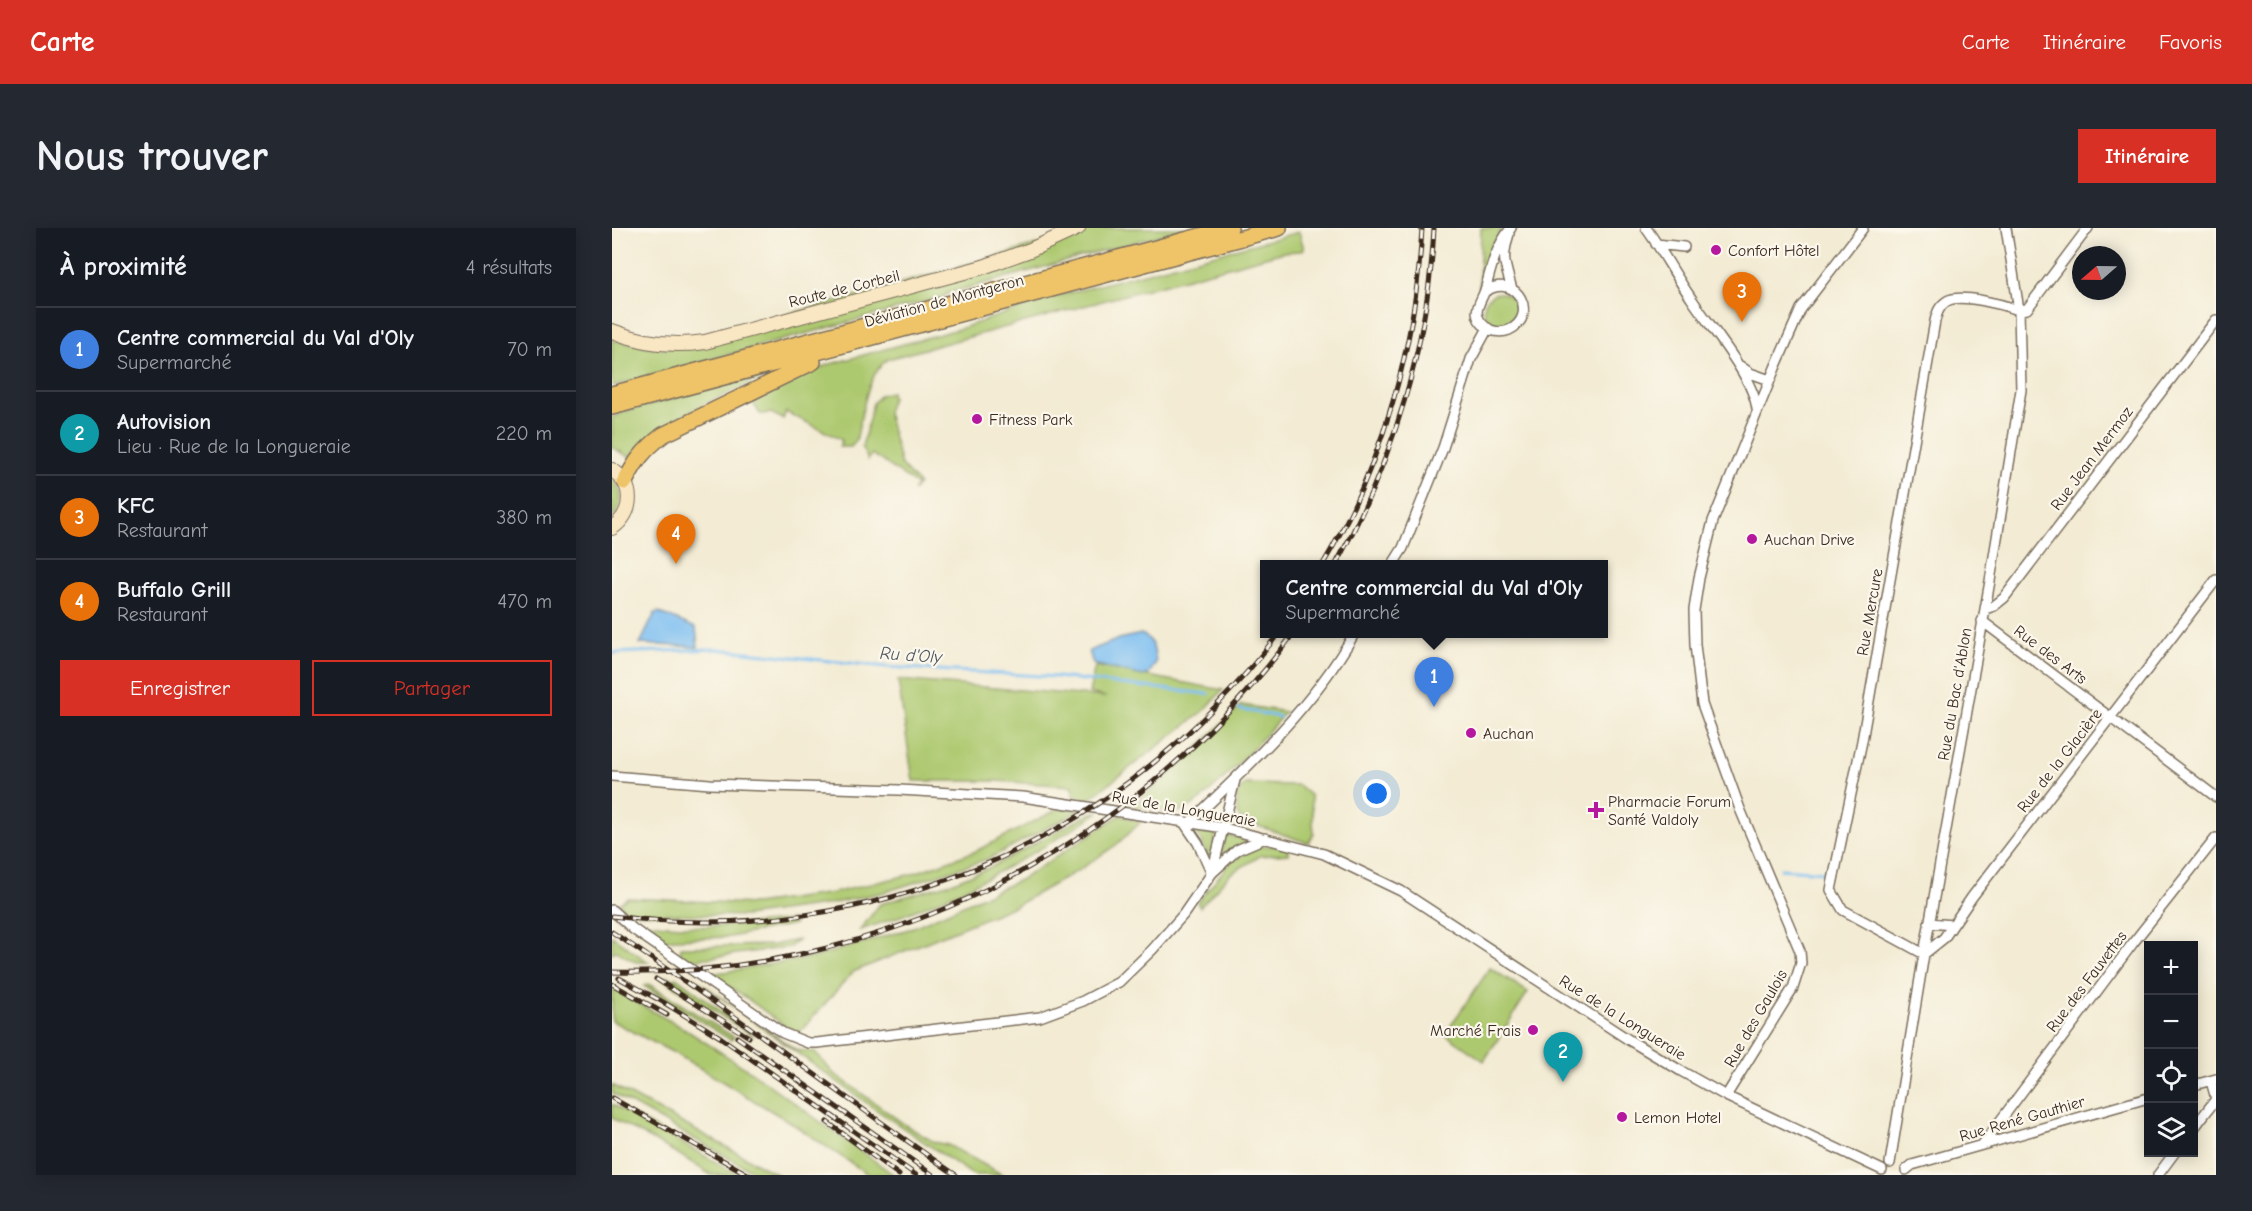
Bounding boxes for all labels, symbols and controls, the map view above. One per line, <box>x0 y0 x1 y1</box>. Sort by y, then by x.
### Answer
text: Carte <box>30 26 95 58</box>
text: Carte <box>1962 30 2010 54</box>
text: Itinéraire <box>2043 30 2126 54</box>
text: Favoris <box>2159 30 2222 54</box>
button: Itinéraire <box>2078 129 2216 183</box>
text: Nous trouver <box>36 132 268 181</box>
place label: Confort Hôtel <box>1728 242 1820 260</box>
marker: Confort Hôtel <box>1709 243 1723 257</box>
north arrow <box>2072 246 2126 300</box>
text: À proximité <box>60 252 187 282</box>
text: 4 résultats <box>466 256 552 279</box>
street label: Route de Corbeil <box>787 266 902 311</box>
street label: Déviation de Montgeron <box>863 271 1026 331</box>
pin: 3 <box>1722 272 1762 322</box>
text: Centre commercial du Val d'Oly <box>117 325 414 351</box>
text: 1 <box>76 338 83 361</box>
text: 70 m <box>507 338 552 361</box>
text: Supermarché <box>117 351 231 374</box>
street label: Rue Jean Mermoz <box>2047 403 2137 514</box>
text: Autovision <box>117 409 211 435</box>
place label: Fitness Park <box>989 411 1073 429</box>
marker: Fitness Park <box>970 412 984 426</box>
text: 2 <box>75 422 84 445</box>
text: 220 m <box>496 422 552 445</box>
text: Lieu · Rue de la Longueraie <box>117 435 351 458</box>
text: KFC <box>117 493 155 519</box>
text: 3 <box>75 506 84 529</box>
text: 380 m <box>496 506 552 529</box>
pin: 4 <box>656 514 696 564</box>
text: Restaurant <box>117 519 207 542</box>
place label: Auchan Drive <box>1764 531 1855 549</box>
marker: Auchan Drive <box>1745 532 1759 546</box>
popup <box>1260 560 1608 638</box>
street label: Rue Mercure <box>1853 567 1887 657</box>
text: Centre commercial du Val d'Oly <box>1286 575 1582 601</box>
text: Buffalo Grill <box>117 577 231 603</box>
text: 4 <box>75 590 84 613</box>
text: 470 m <box>497 590 552 613</box>
text: Supermarché <box>1286 601 1400 624</box>
text: Restaurant <box>117 603 207 626</box>
street label: Rue des Arts <box>2010 622 2091 688</box>
street label: Rue du Bac d'Ablon <box>1934 626 1976 762</box>
water label: Ru d'Oly <box>879 643 944 668</box>
pin: 1 <box>1414 658 1454 707</box>
button: Enregistrer <box>60 660 300 716</box>
button: Partager <box>312 660 552 716</box>
street label: Rue de la Glacière <box>2014 705 2106 816</box>
place label: Auchan <box>1483 725 1534 743</box>
marker: Auchan <box>1464 726 1478 740</box>
your location <box>1362 779 1391 808</box>
street label: Rue de la Longueraie <box>1111 787 1257 830</box>
place label: Pharmacie Forum Santé Valdoly <box>1608 793 1731 829</box>
marker: Pharmacie Forum Santé Valdoly <box>1589 803 1603 817</box>
street label: Rue des Fauvettes <box>2043 927 2131 1036</box>
map controls <box>2144 941 2198 1157</box>
button: + <box>2144 941 2198 995</box>
street label: Rue des Gaulois <box>1721 966 1791 1071</box>
street label: Rue de la Longueraie <box>1556 972 1689 1064</box>
button: − <box>2144 995 2198 1049</box>
place label: Marché Frais <box>1430 1022 1521 1040</box>
marker: Marché Frais <box>1526 1023 1540 1037</box>
pin: 2 <box>1544 1032 1582 1082</box>
button: locate <box>2144 1049 2198 1103</box>
street label: Rue René Gauthier <box>1957 1092 2088 1145</box>
button: layers <box>2144 1103 2198 1157</box>
place label: Lemon Hotel <box>1634 1109 1721 1127</box>
marker: Lemon Hotel <box>1615 1110 1629 1124</box>

